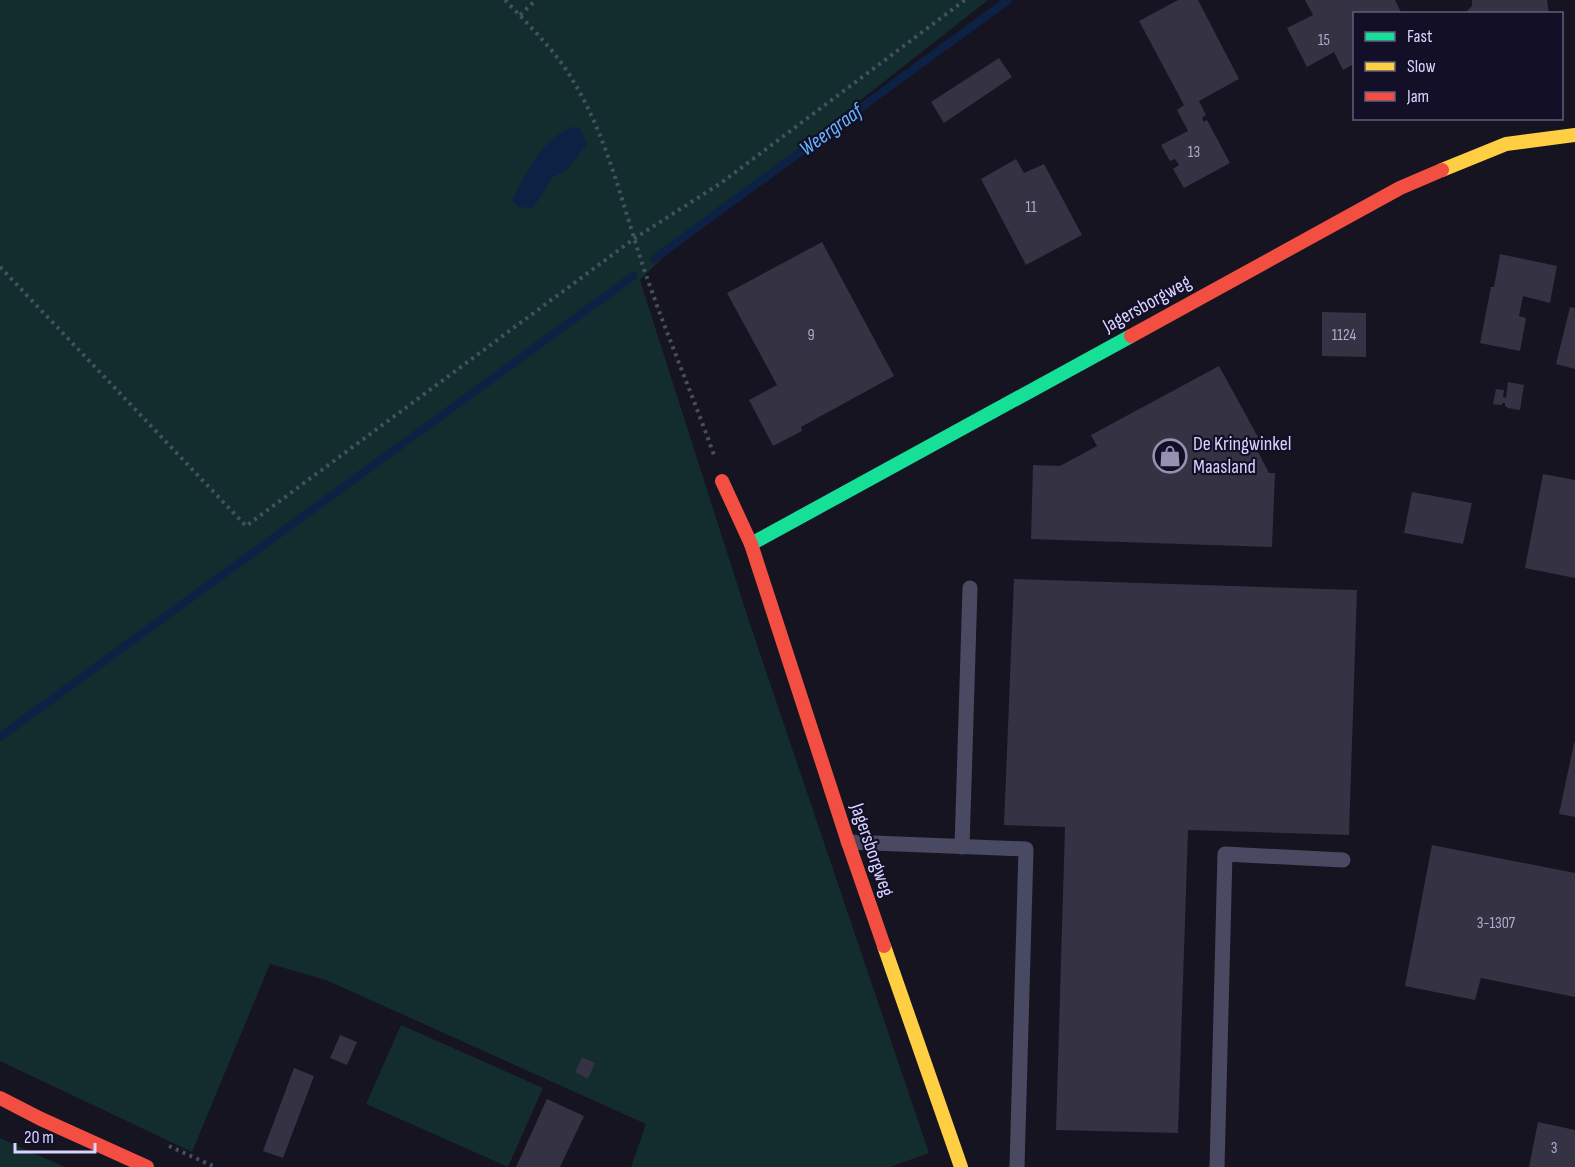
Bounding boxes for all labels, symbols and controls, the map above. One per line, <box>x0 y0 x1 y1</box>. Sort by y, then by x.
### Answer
legend <box>1353 12 1563 120</box>
text: Fast <box>1407 26 1433 47</box>
house number: 15 <box>1318 31 1330 50</box>
text: Slow <box>1407 56 1436 77</box>
text: Jam <box>1406 86 1429 107</box>
water label: Weergraaf <box>795 98 869 161</box>
house number: 13 <box>1188 143 1200 162</box>
house number: 11 <box>1025 198 1037 217</box>
street label: Jagersborgweg <box>1098 270 1195 339</box>
house number: 9 <box>807 326 815 345</box>
house number: 1124 <box>1332 326 1357 345</box>
place label: De Kringwinkel Maasland <box>1193 432 1291 479</box>
shop icon: De Kringwinkel Maasland <box>1152 438 1188 474</box>
street label: Jagersborgweg <box>845 799 899 900</box>
house number: 3-1307 <box>1477 914 1516 933</box>
scale bar <box>15 1116 94 1154</box>
text: 20 m <box>24 1127 54 1148</box>
house number: 3 <box>1551 1139 1557 1158</box>

